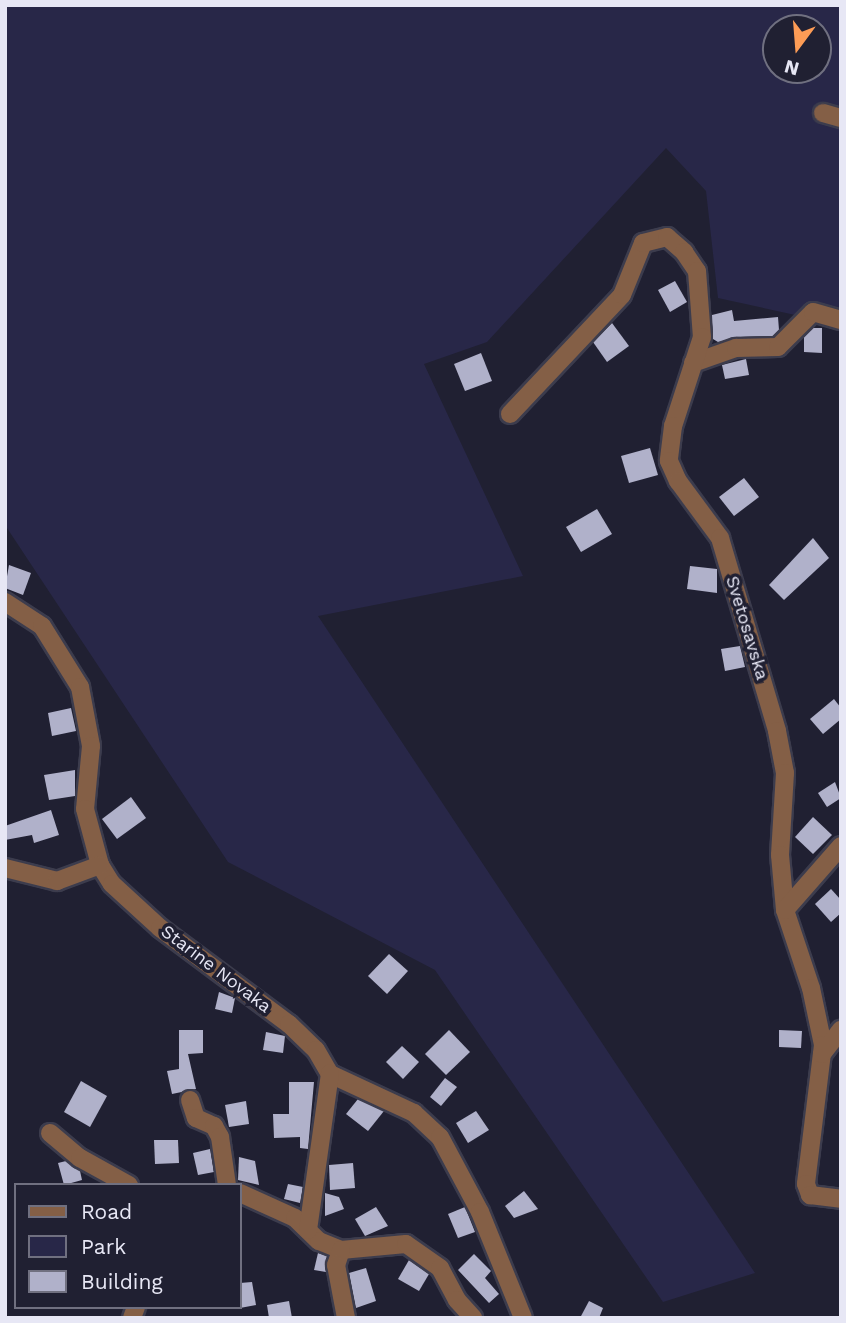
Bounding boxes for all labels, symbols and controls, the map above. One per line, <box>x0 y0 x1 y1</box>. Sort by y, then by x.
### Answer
north arrow <box>762 14 832 84</box>
text: N <box>782 55 802 81</box>
street label: Svetosavska <box>721 573 773 683</box>
street label: Starine Novaka <box>157 921 275 1017</box>
legend <box>14 1183 242 1309</box>
text: Road <box>81 1199 132 1224</box>
text: Park <box>81 1234 126 1259</box>
text: Building <box>81 1269 163 1294</box>

